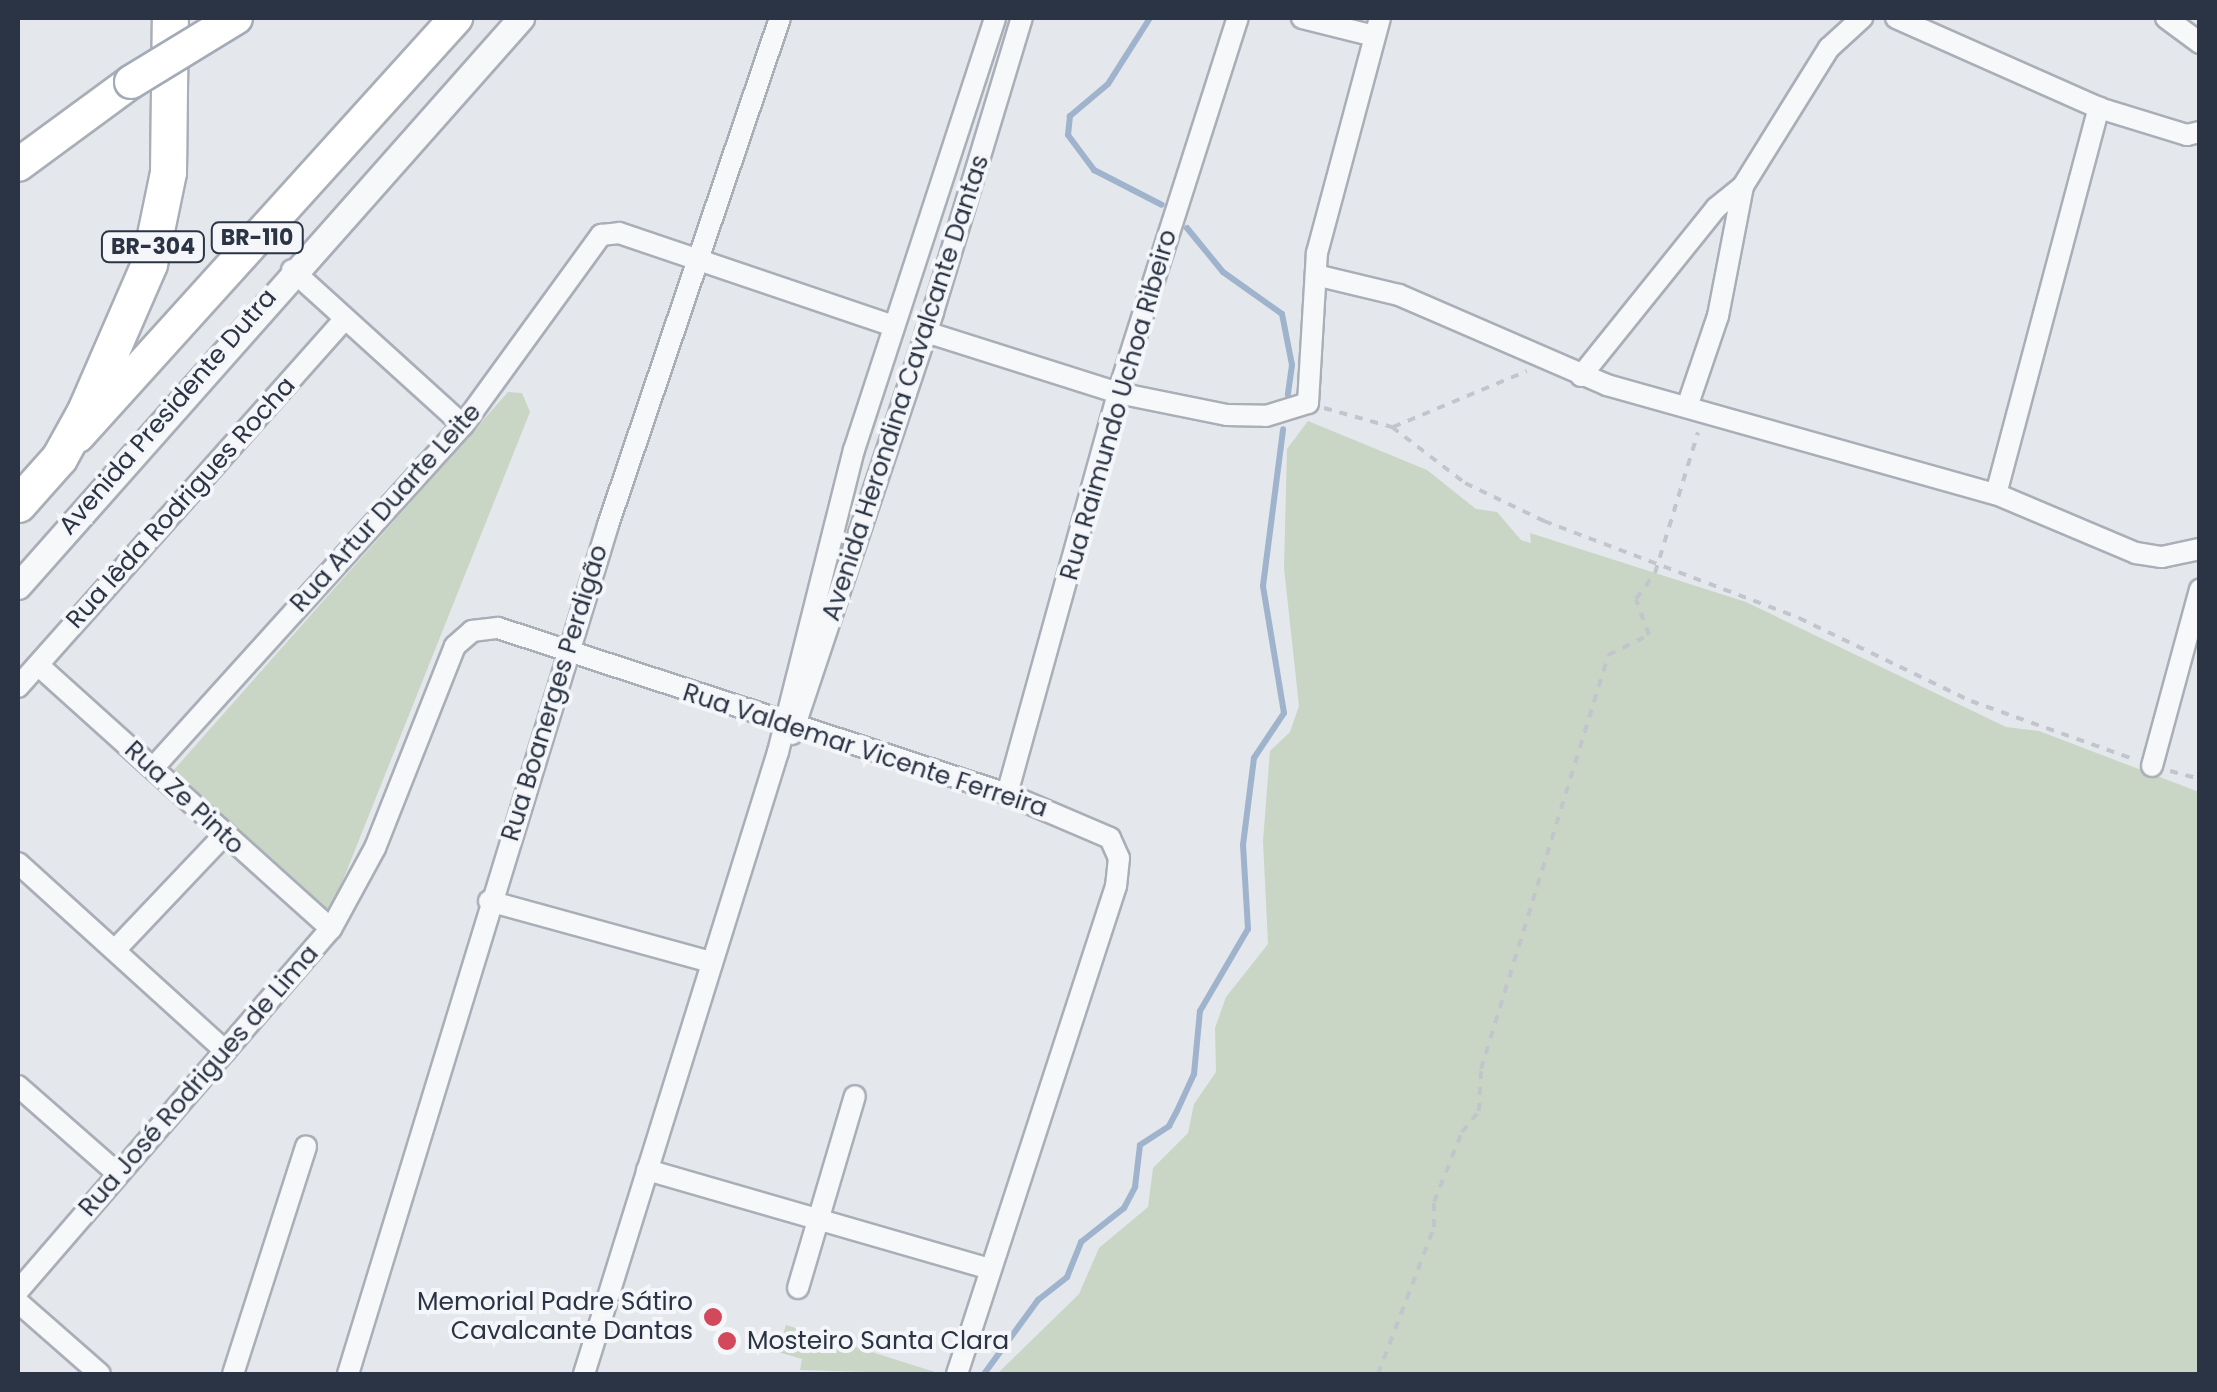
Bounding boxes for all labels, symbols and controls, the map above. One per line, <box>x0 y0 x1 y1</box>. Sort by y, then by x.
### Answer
street label: Avenida Herondina Cavalcante Dantas <box>816 151 996 625</box>
road number: BR-110 <box>210 221 304 255</box>
street label: Rua Raimundo Uchoa Ribeiro <box>1055 226 1183 584</box>
road number: BR-304 <box>100 230 206 264</box>
street label: Avenida Presidente Dutra <box>53 283 283 541</box>
street label: Rua Iêda Rodrigues Rocha <box>60 371 302 635</box>
street label: Rua Artur Duarte Leite <box>284 398 488 618</box>
street label: Rua Boanerges Perdigão <box>496 541 614 845</box>
street label: Rua Valdemar Vicente Ferreira <box>679 678 1051 824</box>
street label: Rua Ze Pinto <box>118 735 250 861</box>
street label: Rua José Rodrigues de Lima <box>73 939 325 1223</box>
place label: Memorial Padre Sátiro Cavalcante Dantas <box>417 1288 693 1347</box>
marker: Memorial Padre Sátiro Cavalcante Dantas <box>702 1306 724 1328</box>
place label: Mosteiro Santa Clara <box>747 1326 1009 1356</box>
marker: Mosteiro Santa Clara <box>716 1330 738 1352</box>

